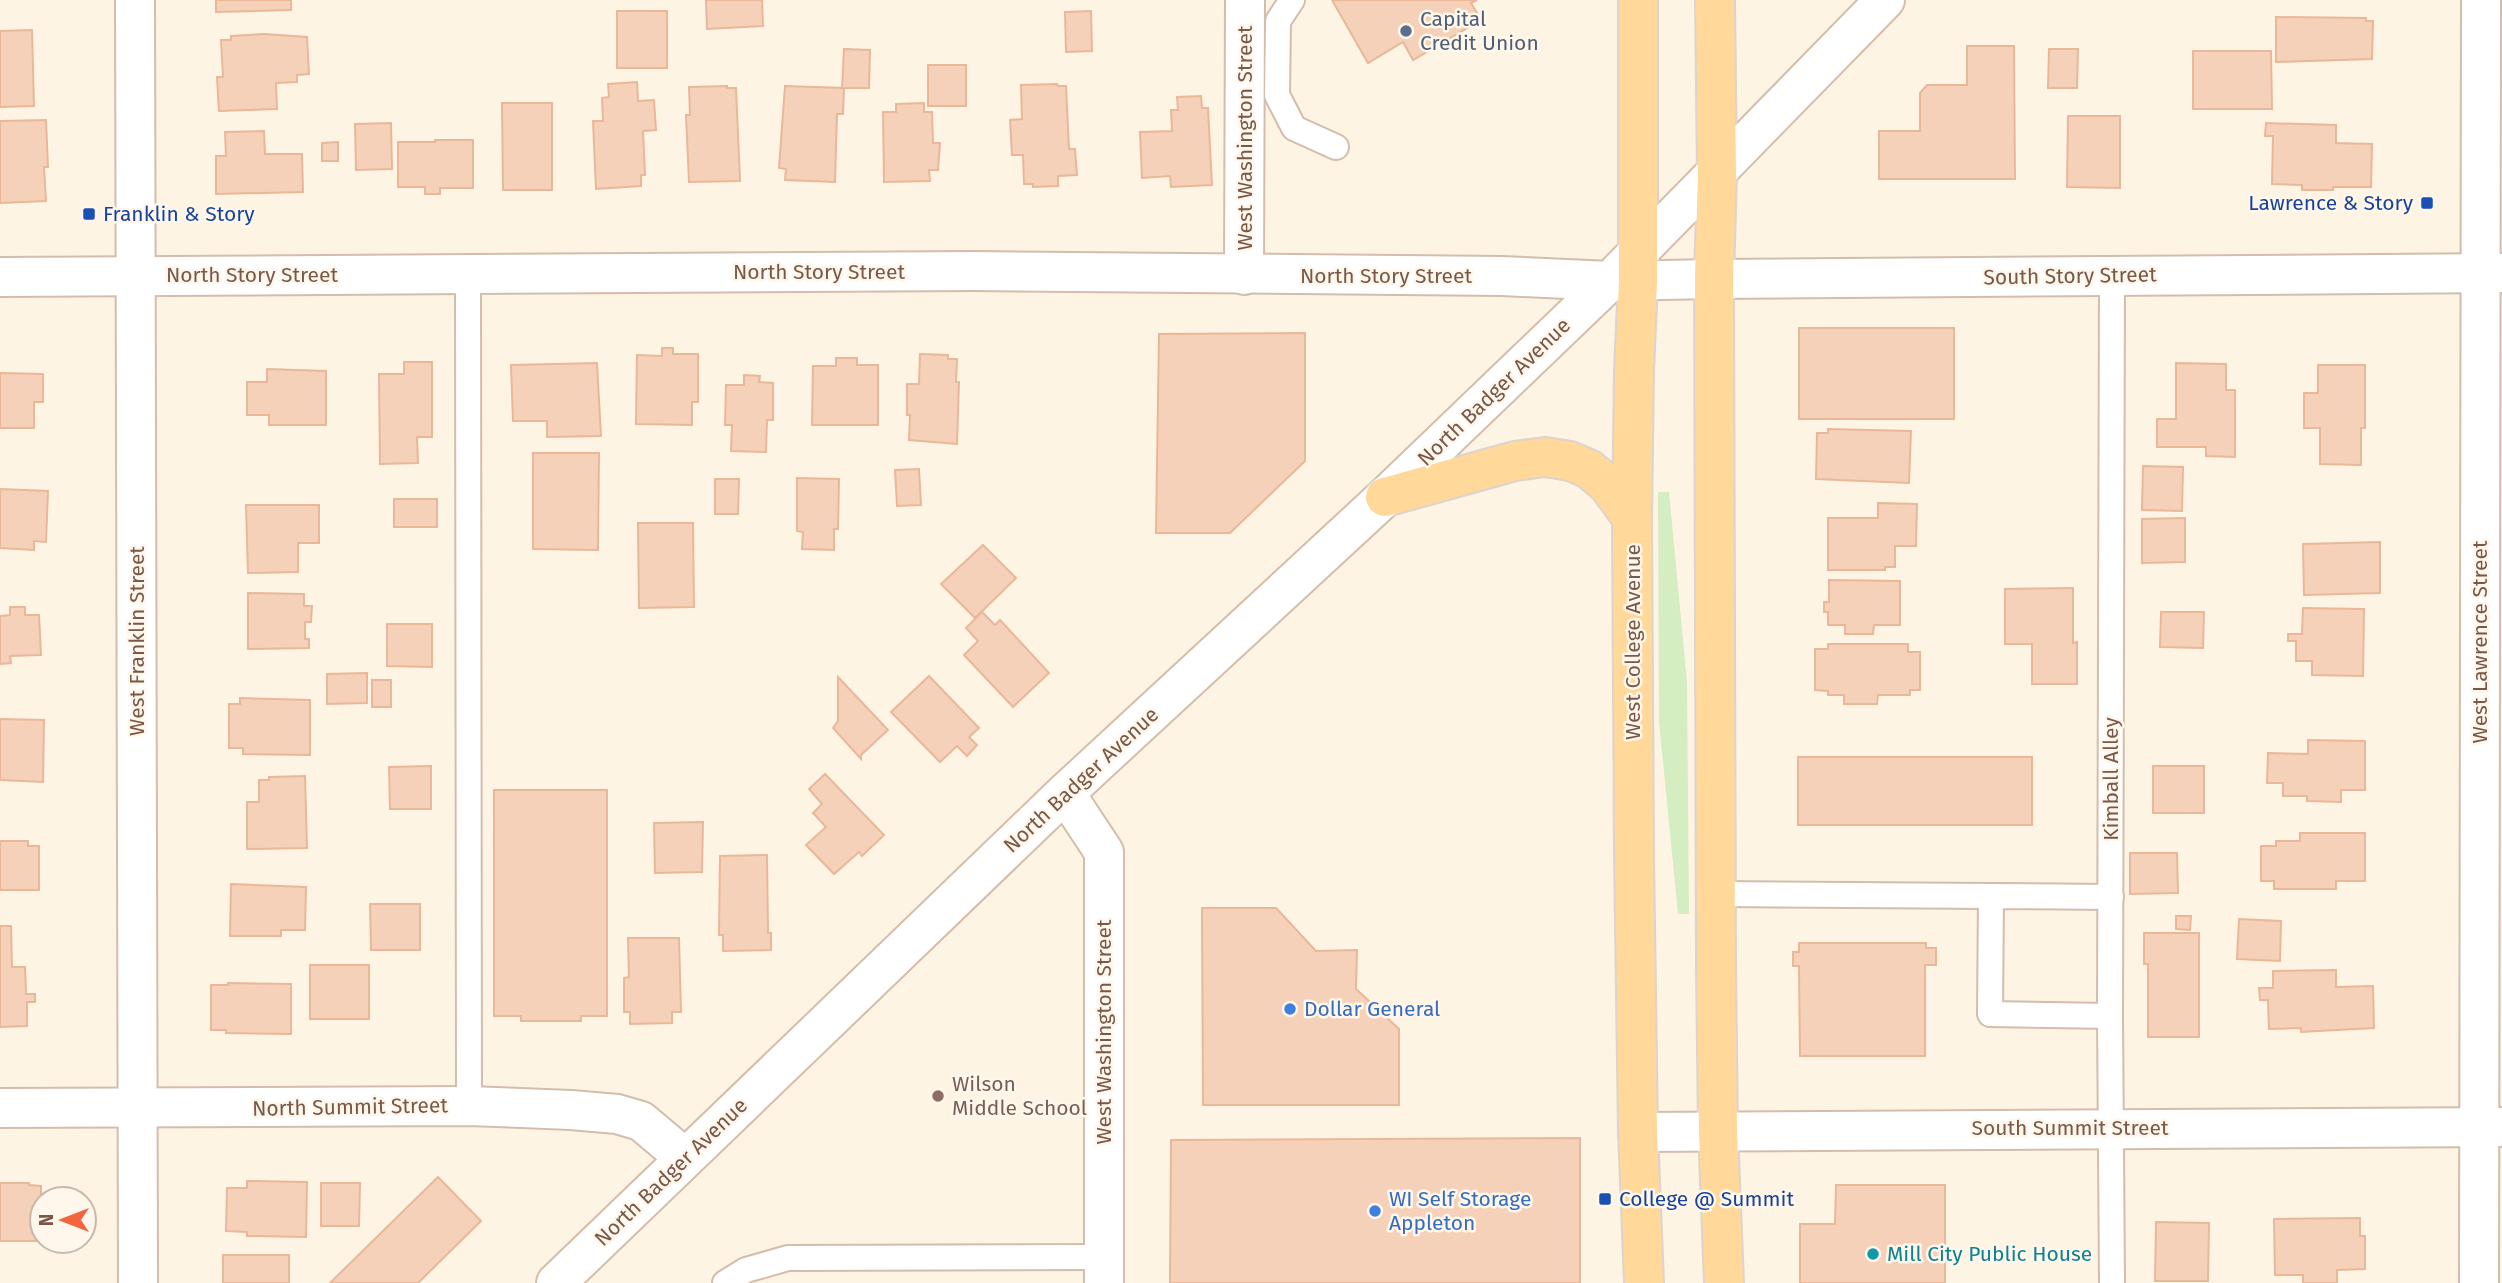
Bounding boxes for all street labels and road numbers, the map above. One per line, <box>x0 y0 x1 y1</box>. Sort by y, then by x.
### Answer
street label: West Washington Street <box>1232 25 1258 251</box>
street label: North Story Street <box>733 259 905 285</box>
street label: South Story Street <box>1983 261 2157 291</box>
street label: North Story Street <box>166 262 338 288</box>
street label: North Story Street <box>1300 263 1472 289</box>
street label: North Badger Avenue <box>1412 312 1576 472</box>
street label: West Lawrence Street <box>2467 540 2493 744</box>
street label: West College Avenue <box>1620 544 1646 740</box>
street label: West Franklin Street <box>124 546 150 736</box>
street label: North Badger Avenue <box>998 701 1164 859</box>
street label: Kimball Alley <box>2098 717 2124 841</box>
street label: West Washington Street <box>1091 919 1117 1145</box>
street label: North Summit Street <box>252 1092 449 1122</box>
street label: North Badger Avenue <box>589 1092 753 1252</box>
street label: South Summit Street <box>1971 1115 2169 1141</box>

